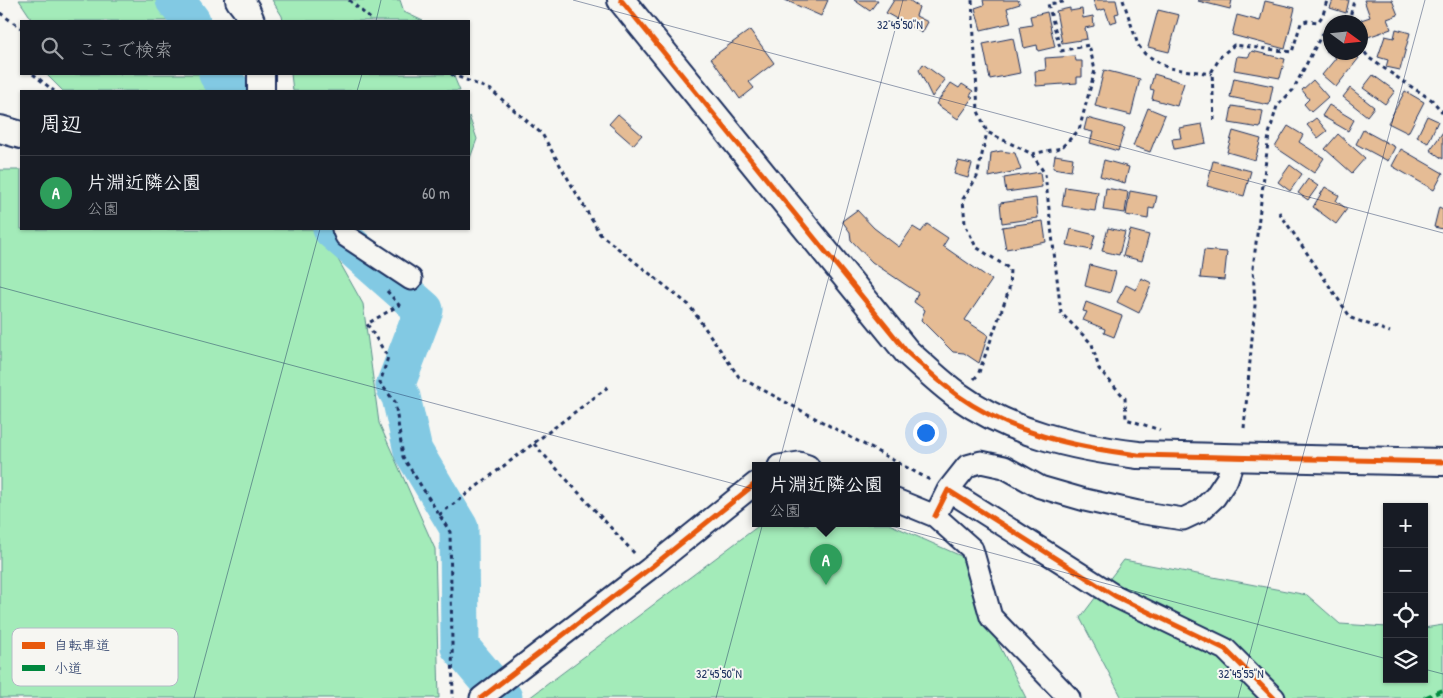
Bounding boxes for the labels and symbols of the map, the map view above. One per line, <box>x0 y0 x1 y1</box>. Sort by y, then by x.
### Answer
north arrow <box>1323 15 1368 60</box>
text: 32°45'50"N <box>877 16 923 33</box>
your location <box>913 420 939 446</box>
pin: A <box>810 544 842 585</box>
legend <box>12 628 178 686</box>
text: 自転車道 <box>54 635 110 654</box>
text: 小道 <box>54 658 82 677</box>
text: 32°45'50"N <box>696 665 742 682</box>
text: 32°45'55"N <box>1218 665 1264 682</box>

